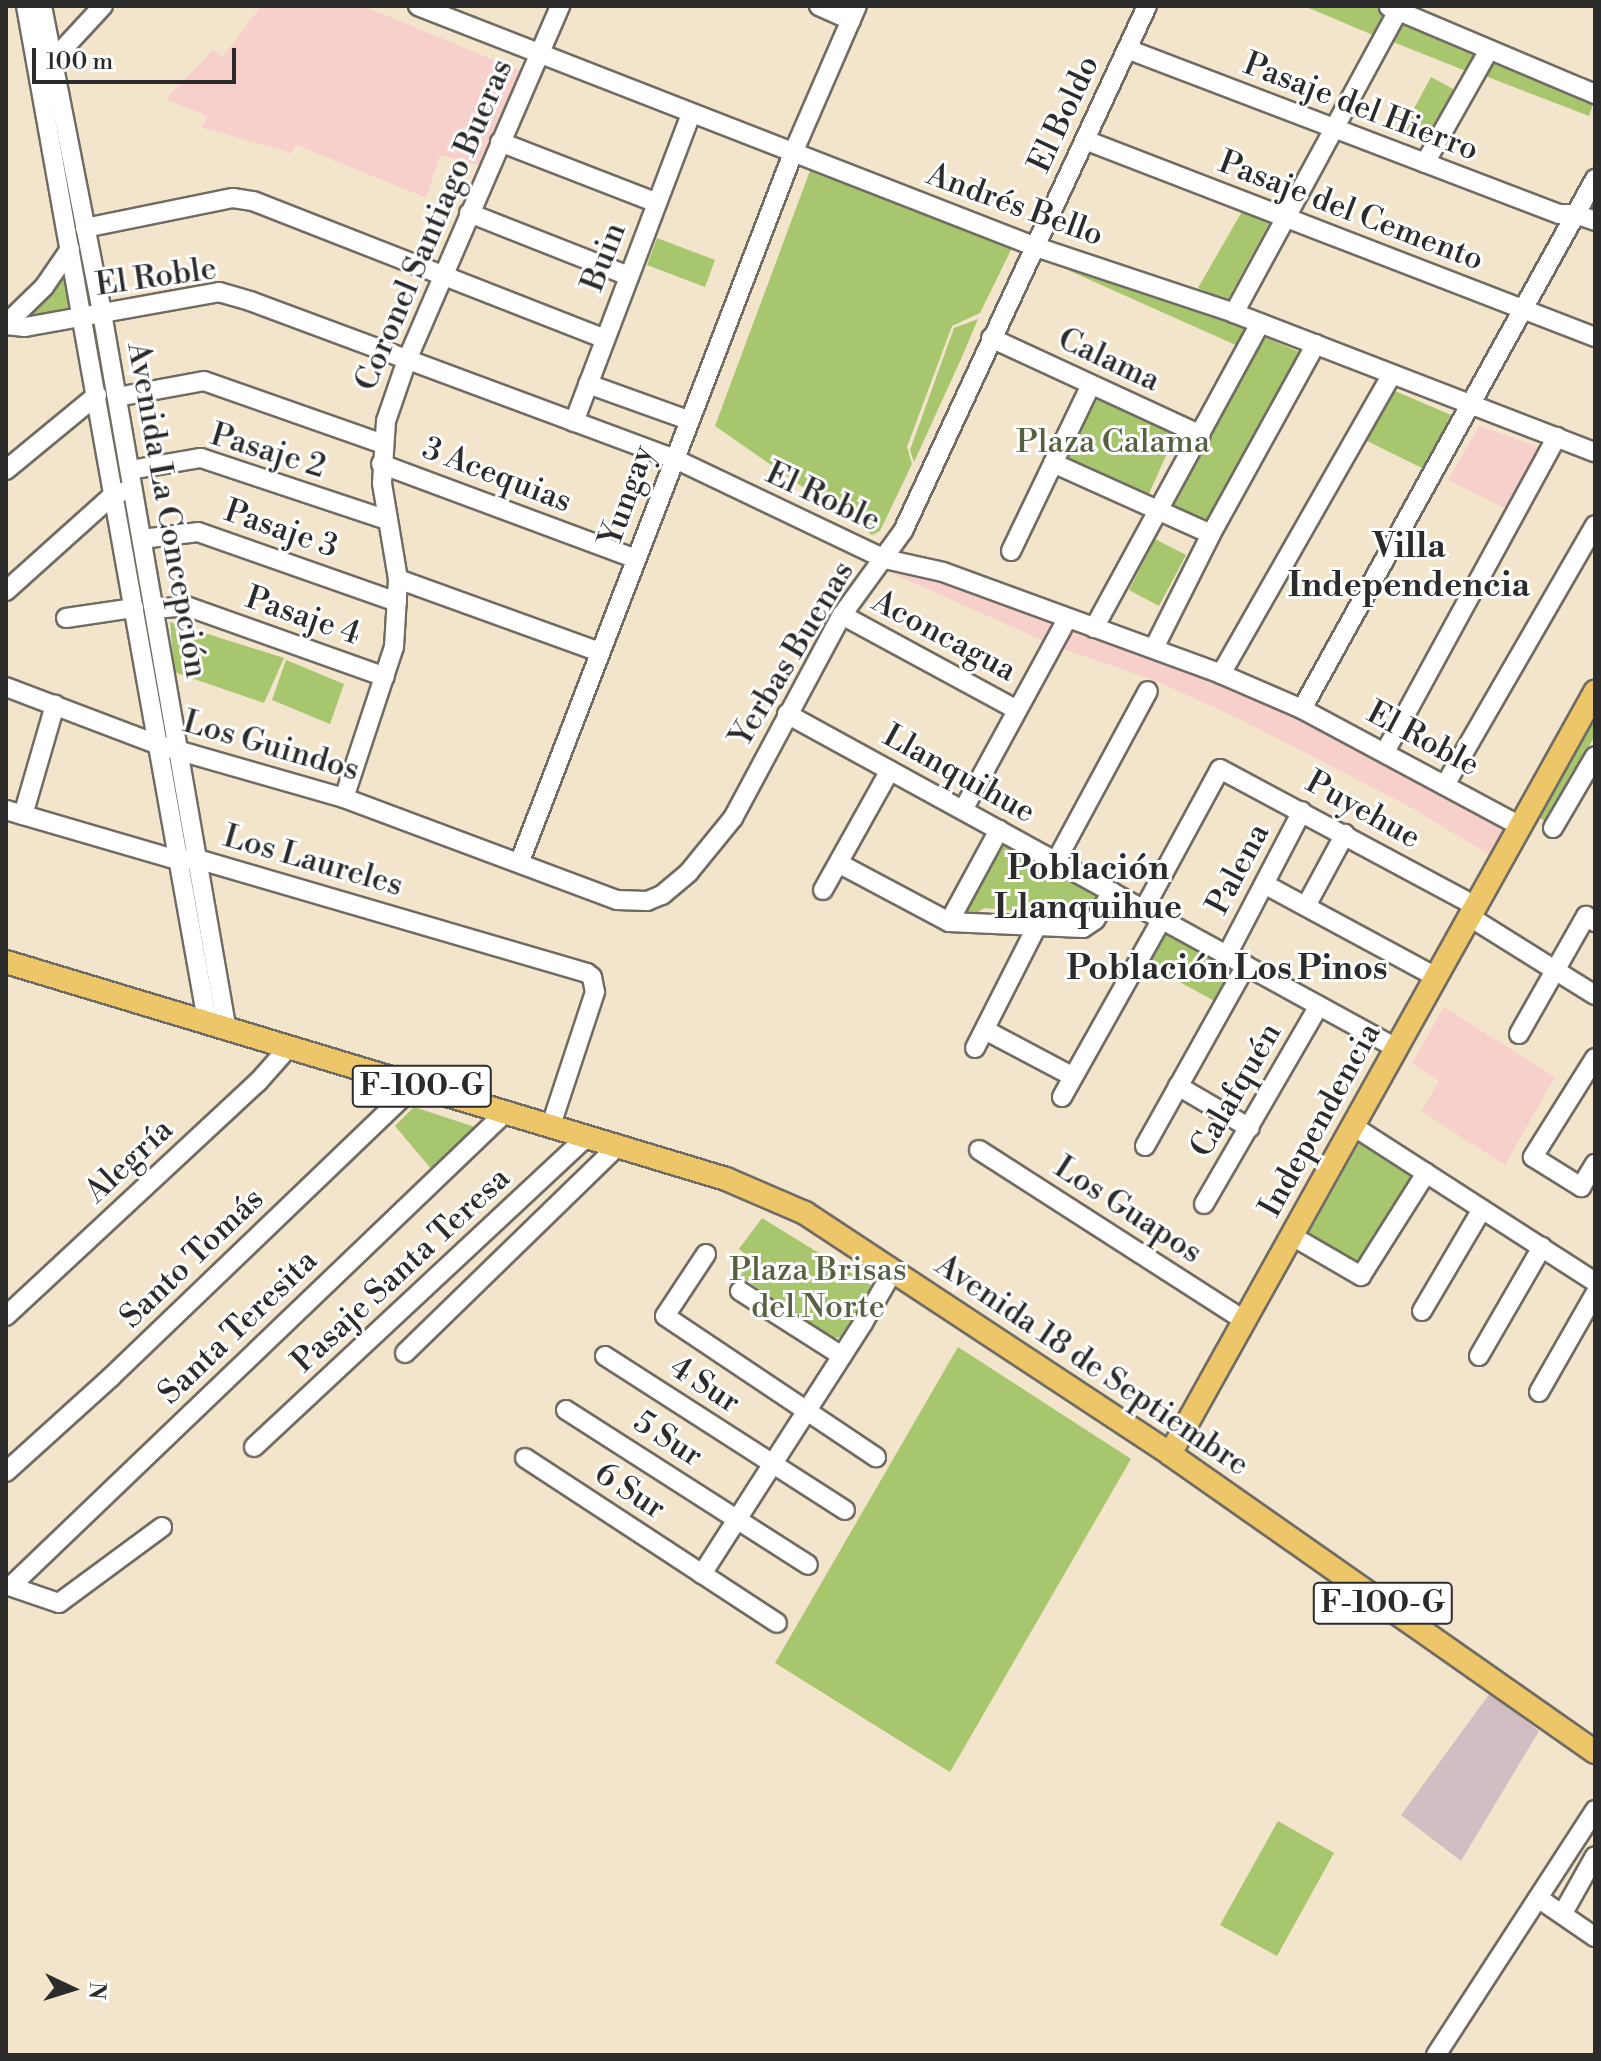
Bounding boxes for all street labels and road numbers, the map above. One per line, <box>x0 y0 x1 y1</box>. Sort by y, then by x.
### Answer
street label: Pasaje del Hierro <box>1238 45 1484 169</box>
street label: El Boldo <box>1020 50 1108 178</box>
street label: Coronel Santiago Bueras <box>347 53 521 397</box>
street label: Pasaje del Cemento <box>1213 143 1489 279</box>
street label: Andrés Bello <box>921 155 1109 255</box>
street label: Buin <box>573 217 635 297</box>
street label: El Roble <box>93 250 219 304</box>
street label: Calama <box>1052 320 1166 400</box>
street label: Avenida La Concepción <box>119 339 215 681</box>
street label: Pasaje 2 <box>206 415 330 487</box>
street label: 3 Acequias <box>417 429 577 521</box>
street label: Yungay <box>591 440 663 552</box>
street label: El Roble <box>760 454 886 540</box>
street label: Pasaje 3 <box>219 492 343 566</box>
street label: Yerbas Buenas <box>722 554 862 754</box>
street label: Pasaje 4 <box>241 579 365 653</box>
street label: Aconcagua <box>865 582 1023 690</box>
street label: El Roble <box>1360 693 1486 785</box>
street label: Los Guindos <box>179 703 363 789</box>
street label: Llanquihue <box>876 716 1042 832</box>
street label: Puyehue <box>1299 763 1427 857</box>
street label: Los Laureles <box>219 817 407 905</box>
street label: Palena <box>1198 817 1278 921</box>
street label: Calafquén <box>1182 1016 1290 1164</box>
street label: Independencia <box>1251 1016 1389 1224</box>
road number: F-100-G <box>350 1060 494 1112</box>
street label: Alegría <box>77 1111 181 1211</box>
street label: Los Guapos <box>1047 1148 1209 1272</box>
street label: Pasaje Santa Teresa <box>284 1159 518 1381</box>
street label: Santo Tomás <box>112 1180 272 1336</box>
street label: Santa Teresita <box>151 1242 325 1412</box>
street label: Avenida 18 de Septiembre <box>928 1246 1256 1484</box>
street label: 4 Sur <box>663 1348 747 1422</box>
street label: 5 Sur <box>626 1403 710 1475</box>
street label: 6 Sur <box>587 1454 673 1528</box>
road number: F-100-G <box>1311 1577 1455 1629</box>

